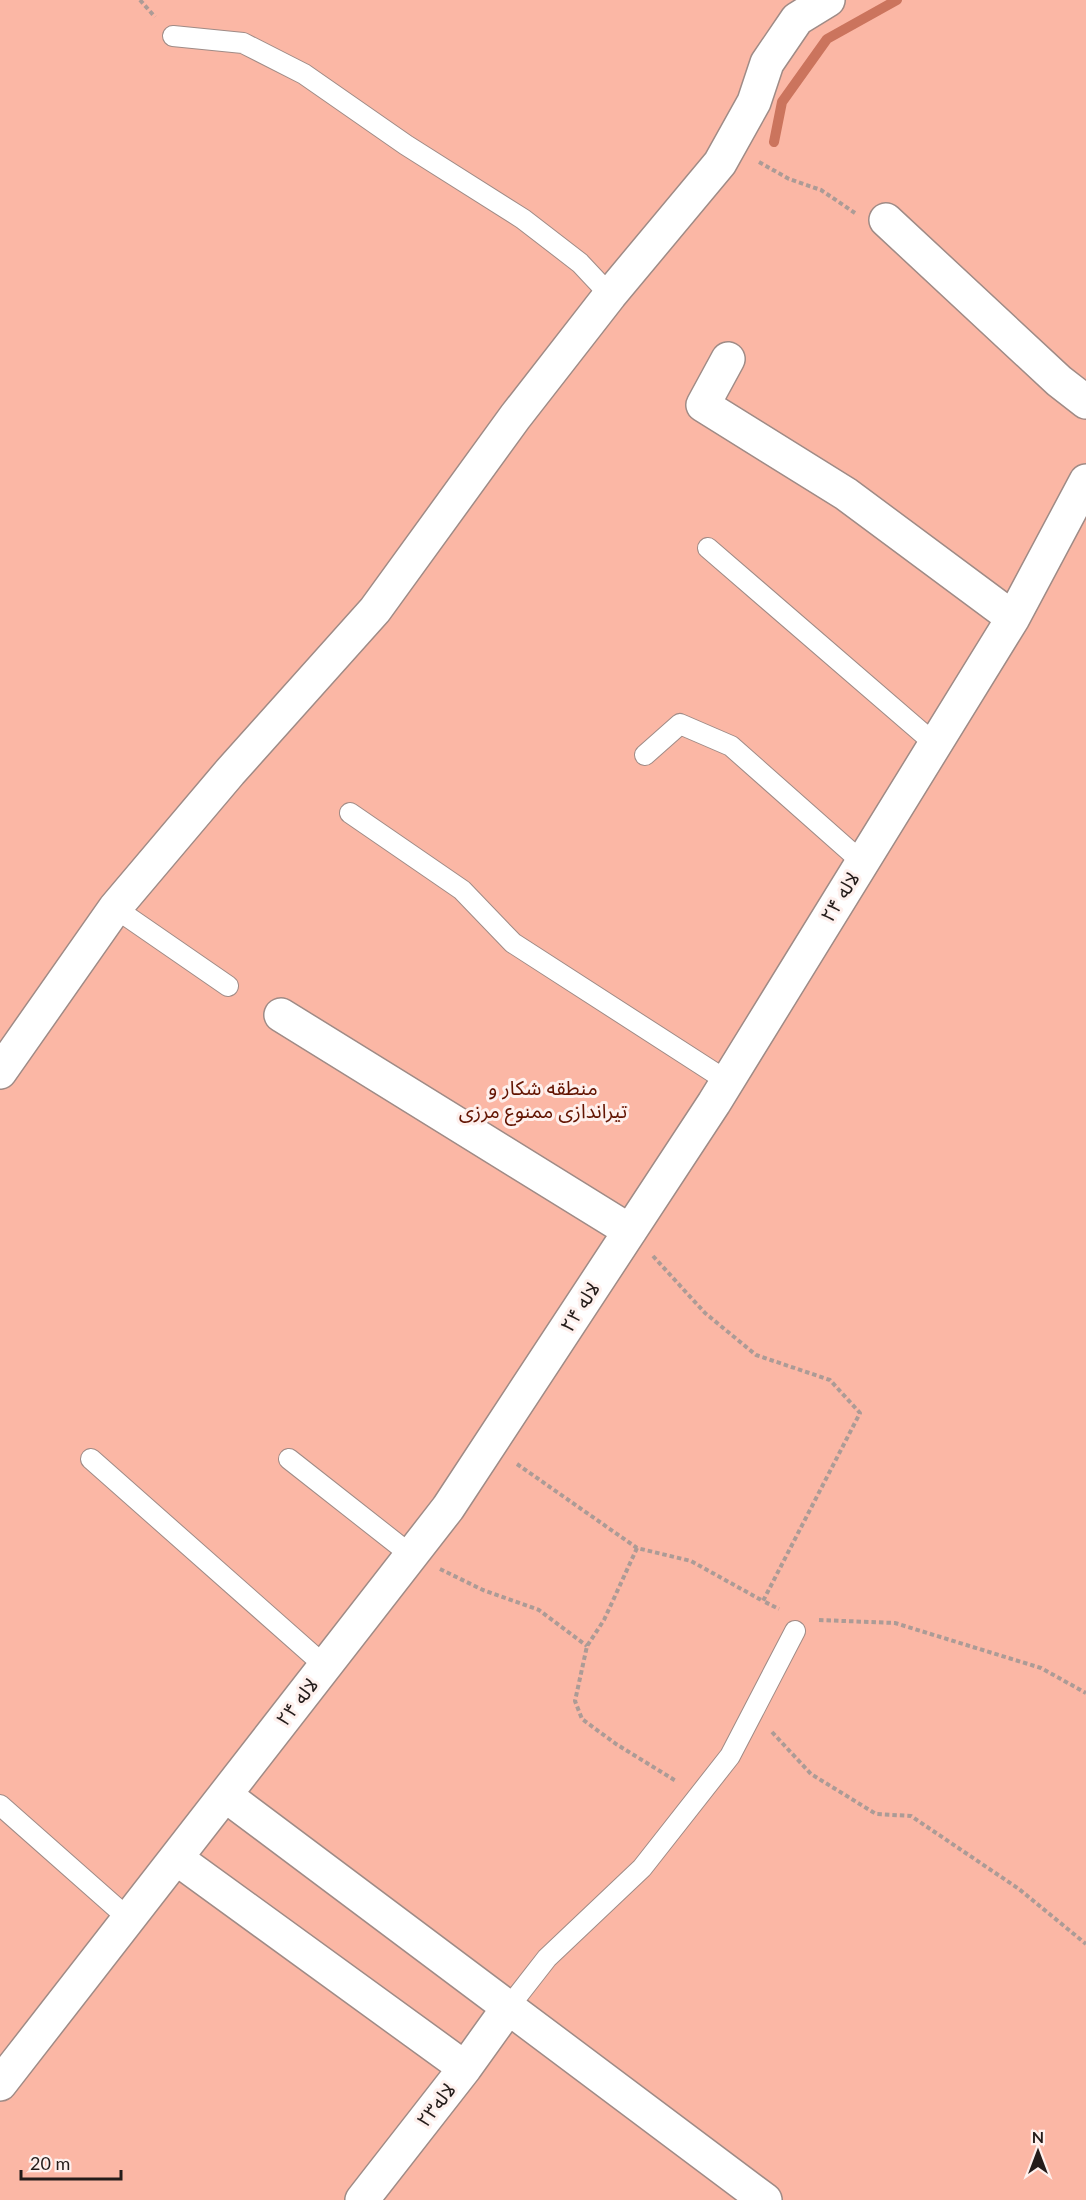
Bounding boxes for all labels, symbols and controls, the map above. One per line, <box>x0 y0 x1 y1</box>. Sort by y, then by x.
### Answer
street label: لاله ۲۴ <box>815 867 864 926</box>
park label: منطقه شکار و تیراندازی ممنوع مرزی <box>459 1075 627 1126</box>
street label: لاله ۲۴ <box>554 1277 604 1336</box>
street label: لاله ۲۴ <box>270 1672 322 1730</box>
street label: لاله۲۳ <box>411 2078 460 2131</box>
north arrow <box>1008 2122 1068 2182</box>
text: N <box>1032 2127 1044 2146</box>
scale bar <box>21 2143 122 2181</box>
text: 20 m <box>30 2152 70 2174</box>

